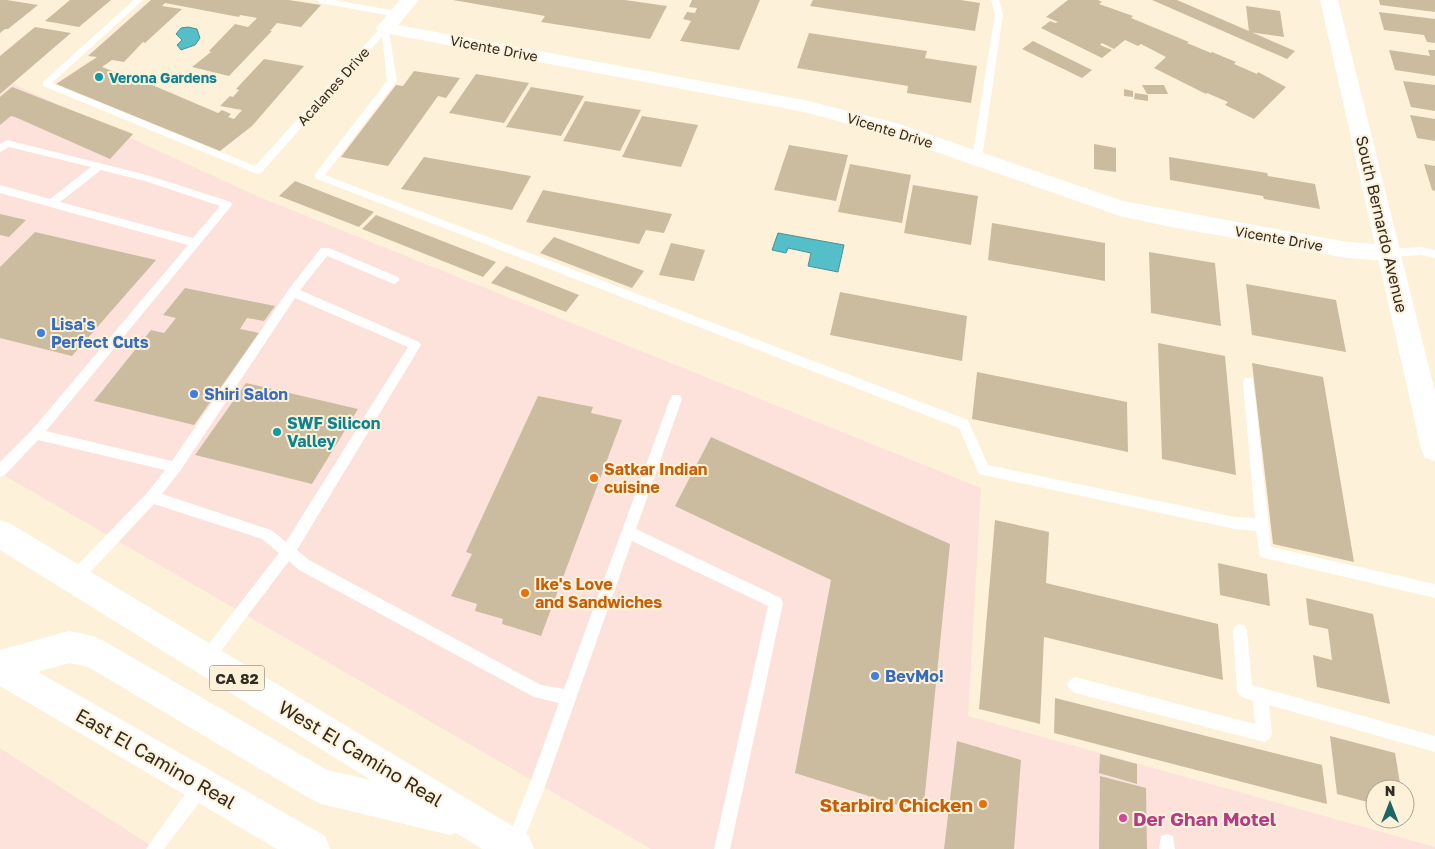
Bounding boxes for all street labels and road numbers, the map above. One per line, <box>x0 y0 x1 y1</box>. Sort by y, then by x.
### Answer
street label: Vicente Drive <box>449 31 539 65</box>
street label: Acalanes Drive <box>293 43 373 129</box>
street label: Vicente Drive <box>845 109 935 151</box>
street label: South Bernardo Avenue <box>1352 134 1412 314</box>
street label: Vicente Drive <box>1234 222 1324 254</box>
road number: CA 82 <box>210 666 264 690</box>
street label: West El Camino Real <box>275 695 447 811</box>
street label: East El Camino Real <box>72 703 240 813</box>

